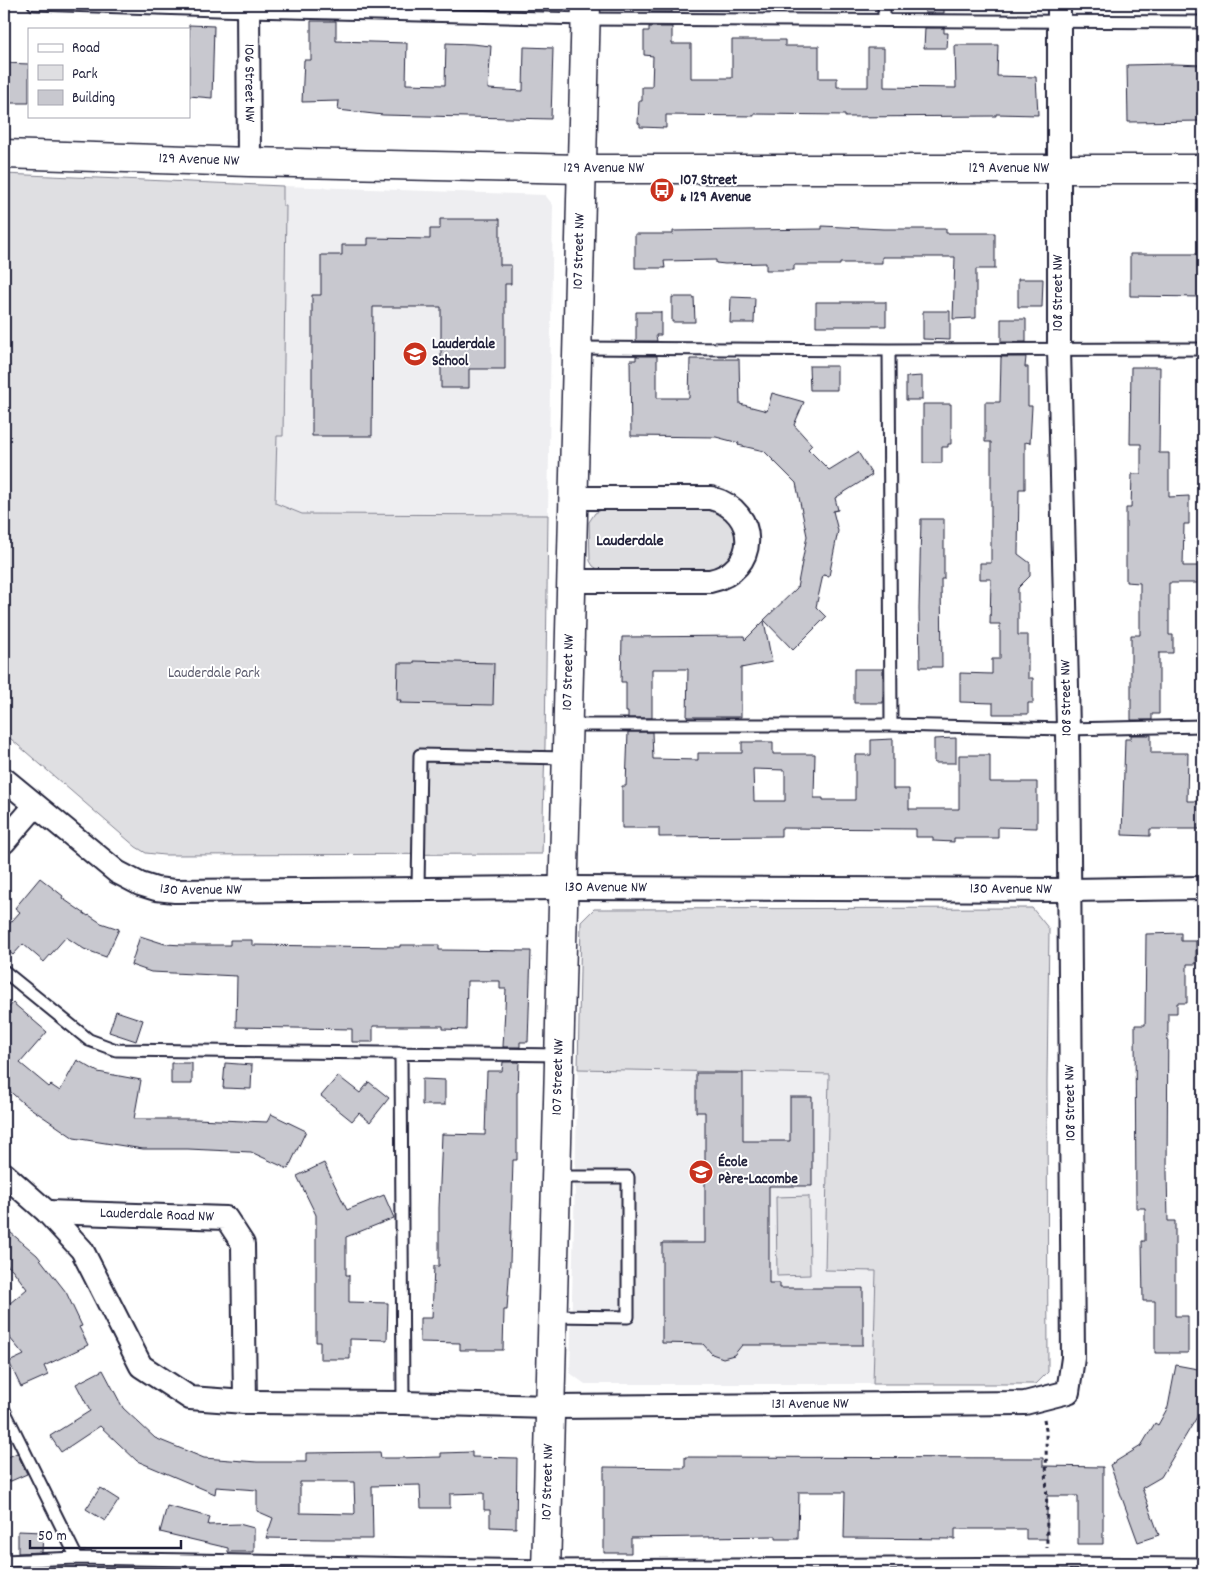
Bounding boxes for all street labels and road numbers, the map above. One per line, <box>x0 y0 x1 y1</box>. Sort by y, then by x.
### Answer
street label: 106 Street NW <box>237 44 260 123</box>
street label: 129 Avenue NW <box>158 148 240 173</box>
street label: 129 Avenue NW <box>563 158 645 180</box>
street label: 129 Avenue NW <box>968 158 1050 180</box>
street label: 107 Street NW <box>568 212 592 290</box>
street label: 108 Street NW <box>1048 254 1070 331</box>
street label: 107 Street NW <box>557 633 581 711</box>
street label: 108 Street NW <box>1055 659 1079 737</box>
street label: 130 Avenue NW <box>565 877 647 899</box>
street label: 130 Avenue NW <box>159 878 242 902</box>
street label: 130 Avenue NW <box>970 879 1052 901</box>
street label: 107 Street NW <box>547 1038 571 1116</box>
street label: 108 Street NW <box>1059 1064 1083 1142</box>
street label: Lauderdale Road NW <box>100 1203 215 1229</box>
street label: 131 Avenue NW <box>771 1393 849 1416</box>
street label: 107 Street NW <box>536 1443 560 1521</box>

